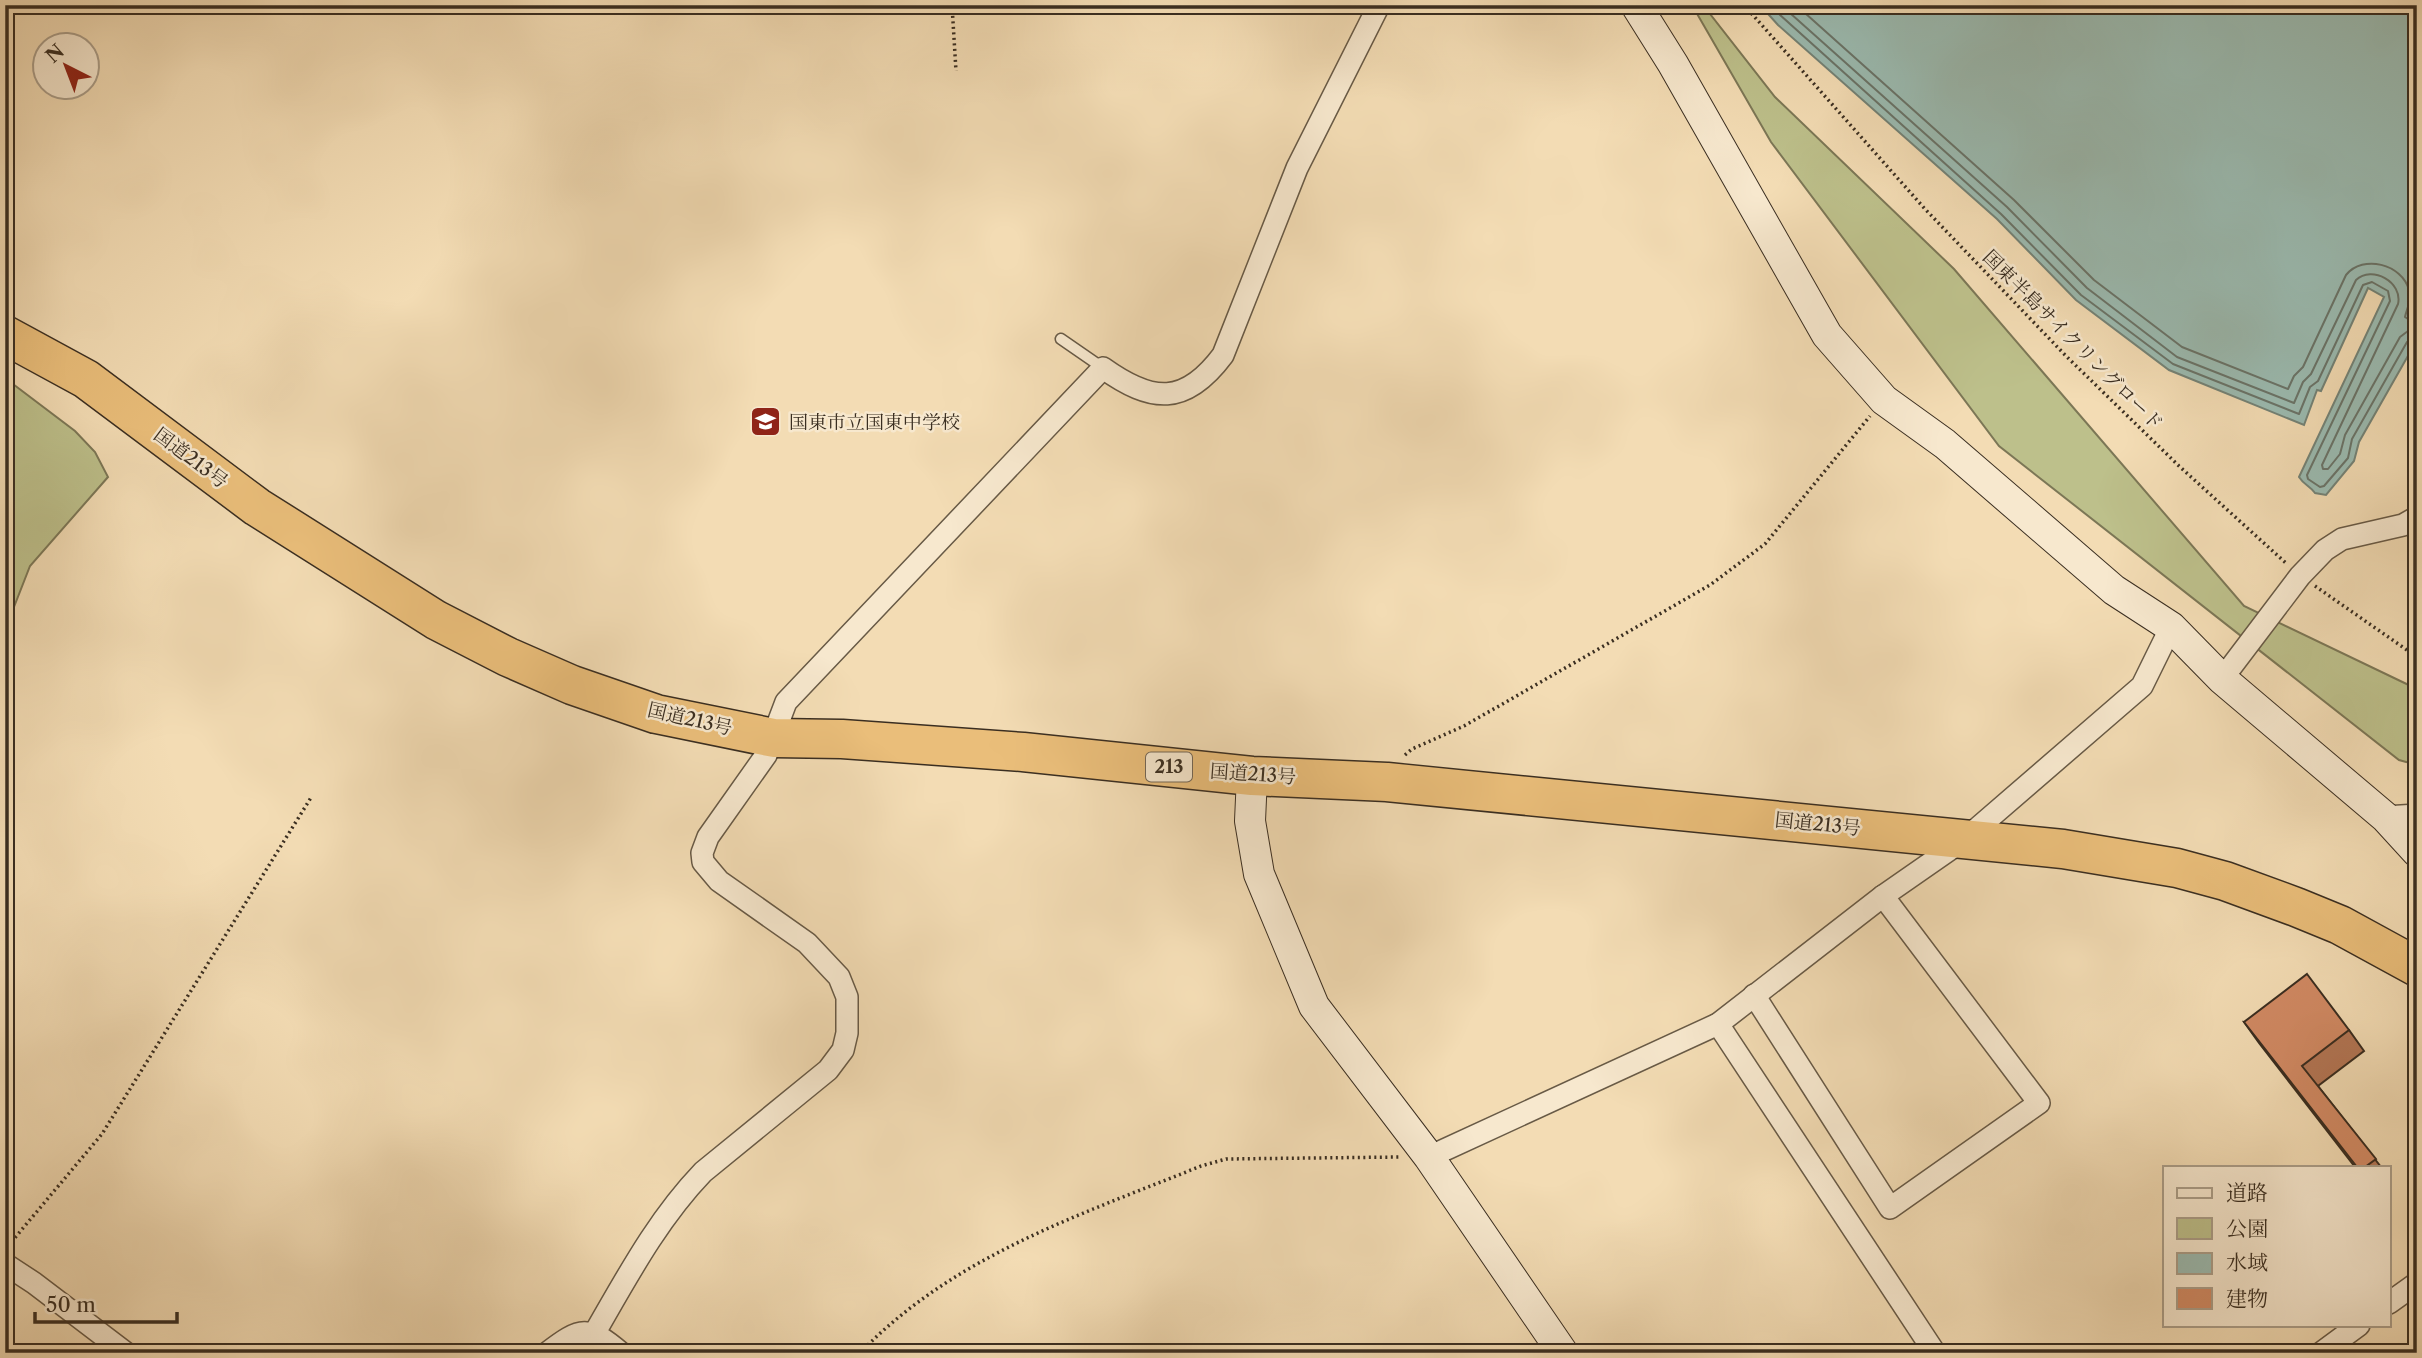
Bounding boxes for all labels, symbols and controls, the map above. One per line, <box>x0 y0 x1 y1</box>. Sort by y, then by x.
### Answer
north arrow <box>32 32 102 102</box>
text: N <box>41 40 69 68</box>
street label: 国東半島サイクリングロード <box>1978 245 2168 435</box>
school or university icon: 国東市立国東中学校 <box>749 405 783 439</box>
place label: 国東市立国東中学校 <box>789 411 960 434</box>
street label: 国道213号 <box>150 423 232 493</box>
street label: 国道213号 <box>645 698 735 740</box>
road number: 213 <box>1146 752 1192 782</box>
street label: 国道213号 <box>1209 760 1297 788</box>
street label: 国道213号 <box>1774 808 1862 840</box>
legend <box>2163 1166 2390 1326</box>
text: 道路 <box>2226 1180 2268 1205</box>
text: 公園 <box>2226 1216 2268 1241</box>
text: 水域 <box>2226 1250 2268 1275</box>
scale bar <box>35 1281 177 1325</box>
text: 建物 <box>2226 1286 2268 1311</box>
text: 50 m <box>46 1292 96 1317</box>

